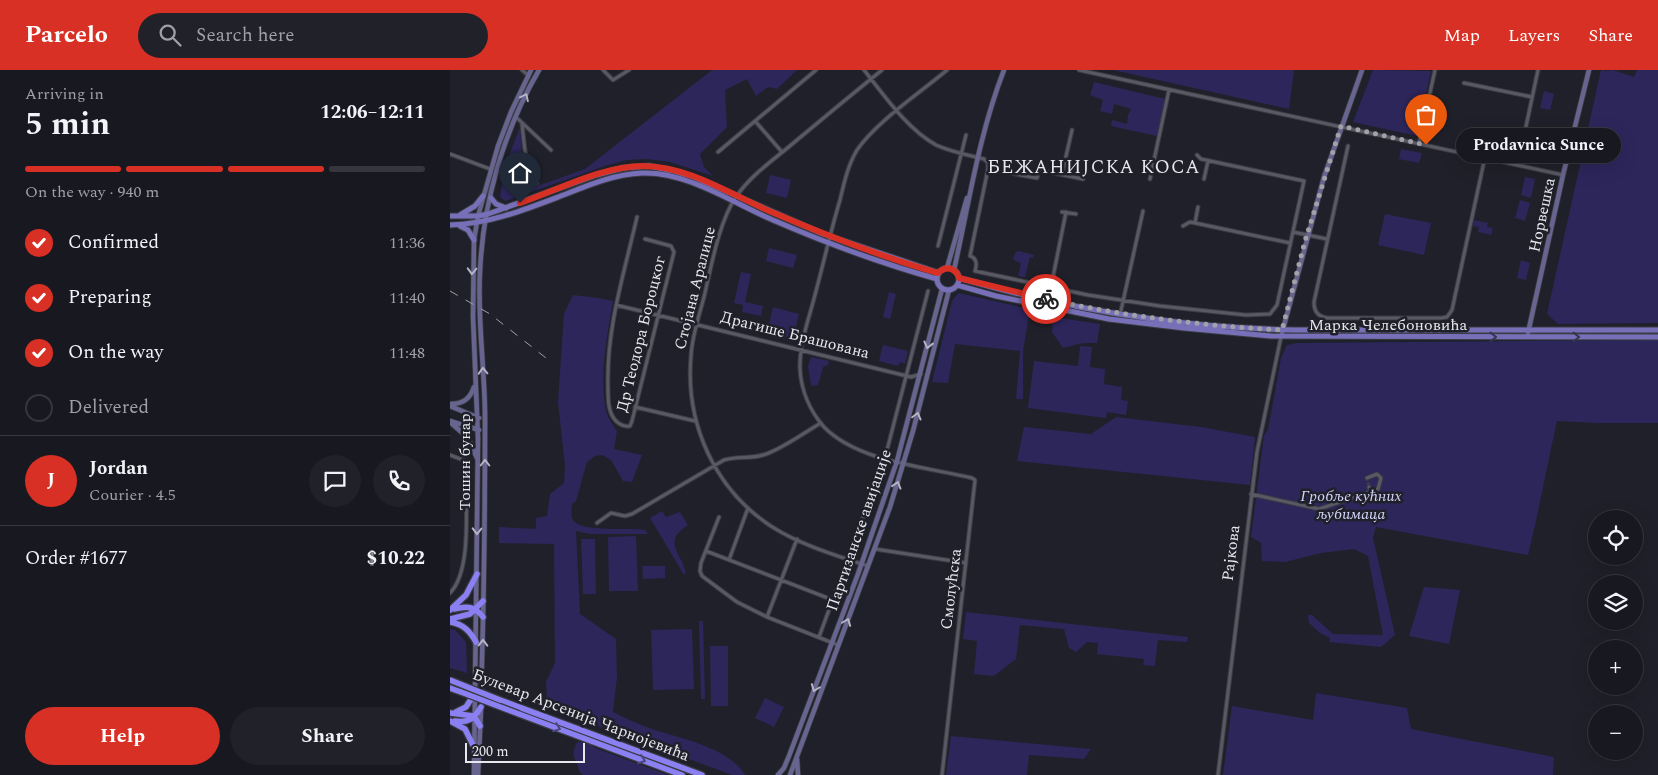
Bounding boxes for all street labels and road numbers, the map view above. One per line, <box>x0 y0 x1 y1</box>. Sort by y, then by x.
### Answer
street label: Норвешка <box>1522 175 1562 255</box>
street label: Стојана Аралице <box>668 224 722 352</box>
street label: Др Теодора Бороцког <box>610 253 672 415</box>
street label: Драгише Брашована <box>718 305 872 365</box>
street label: Марка Челебоновића <box>1309 313 1468 337</box>
street label: Тошин бунар <box>453 413 477 511</box>
street label: Партизанске авијације <box>820 446 898 614</box>
street label: Рајкова <box>1216 523 1246 582</box>
street label: Смолућска <box>934 547 968 631</box>
street label: Булевар Арсенија Чарнојевића <box>469 662 693 768</box>

